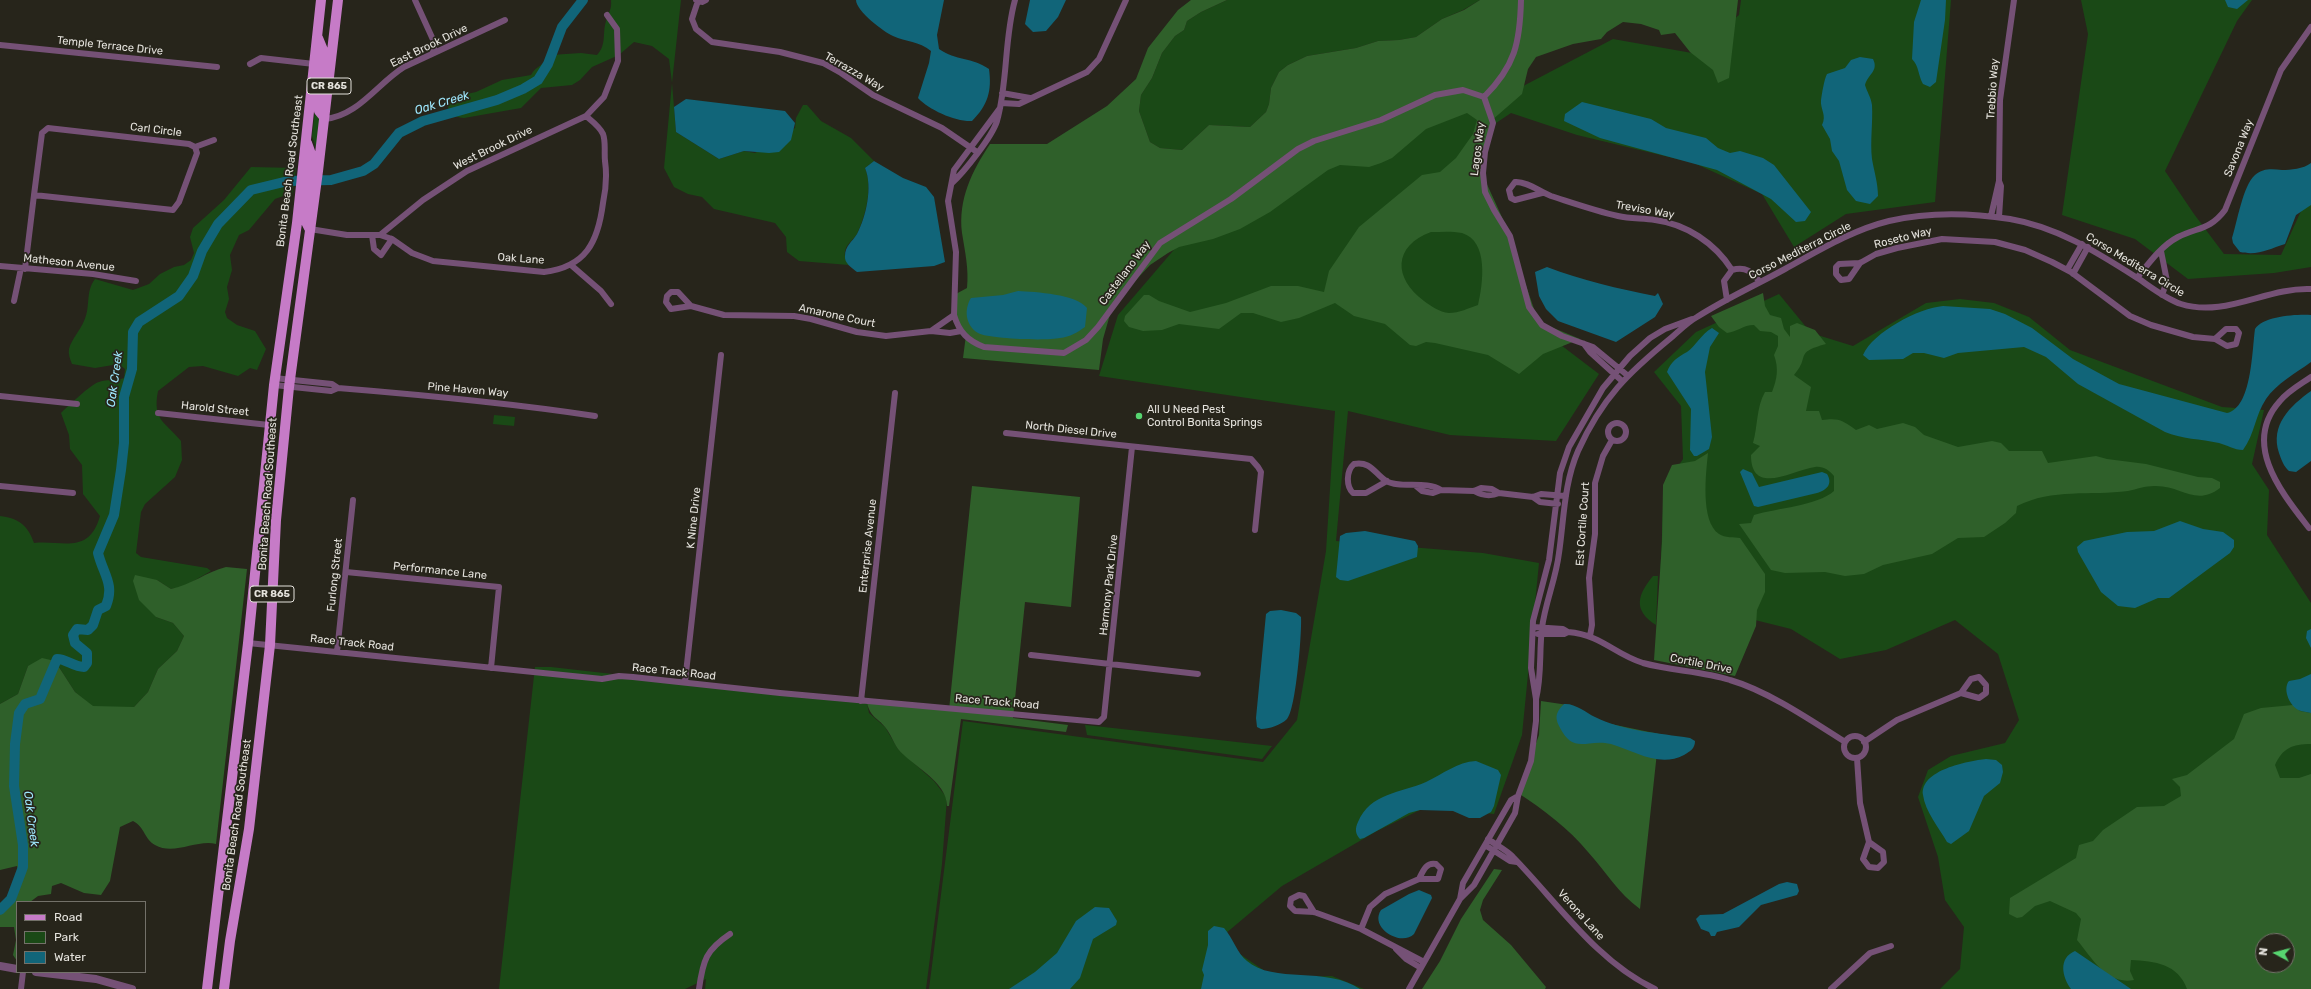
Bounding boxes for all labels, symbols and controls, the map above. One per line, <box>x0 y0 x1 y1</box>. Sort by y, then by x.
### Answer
street label: East Brook Drive <box>388 22 470 70</box>
street label: Temple Terrace Drive <box>56 34 164 58</box>
street label: Terrazza Way <box>822 50 886 94</box>
street label: Trebbio Way <box>1984 58 2002 120</box>
road number: CR 865 <box>307 78 351 94</box>
water label: Oak Creek <box>413 88 471 118</box>
street label: Bonita Beach Road Southeast <box>274 94 306 248</box>
street label: Savona Way <box>2221 117 2257 179</box>
street label: Carl Circle <box>129 120 183 140</box>
street label: Lagos Way <box>1468 121 1488 177</box>
street label: West Brook Drive <box>451 123 535 173</box>
street label: Treviso Way <box>1615 198 1675 222</box>
street label: Corso Mediterra Circle <box>1747 219 1853 283</box>
street label: Roseto Way <box>1873 224 1933 252</box>
street label: Corso Mediterra Circle <box>2083 230 2187 300</box>
street label: Castellano Way <box>1097 238 1153 308</box>
street label: Oak Lane <box>497 251 545 267</box>
street label: Matheson Avenue <box>23 252 115 274</box>
street label: Amarone Court <box>798 301 876 331</box>
water label: Oak Creek <box>104 350 126 408</box>
street label: Pine Haven Way <box>427 380 509 400</box>
street label: Harold Street <box>180 399 250 419</box>
place label: All U Need Pest Control Bonita Springs <box>1147 403 1262 429</box>
marker: All U Need Pest Control Bonita Springs <box>1134 411 1144 421</box>
street label: Bonita Beach Road Southeast <box>256 417 280 571</box>
street label: North Diesel Drive <box>1025 419 1117 441</box>
street label: Est Cortile Court <box>1573 481 1593 567</box>
street label: K Nine Drive <box>684 487 704 549</box>
street label: Enterprise Avenue <box>857 498 879 594</box>
street label: Harmony Park Drive <box>1097 534 1121 636</box>
street label: Furlong Street <box>325 538 345 612</box>
street label: Performance Lane <box>392 559 488 583</box>
road number: CR 865 <box>250 586 294 602</box>
street label: Race Track Road <box>309 632 395 654</box>
street label: Cortile Drive <box>1669 652 1733 676</box>
street label: Race Track Road <box>631 661 717 683</box>
street label: Race Track Road <box>954 692 1040 712</box>
street label: Bonita Beach Road Southeast <box>220 738 254 892</box>
water label: Oak Creek <box>20 790 42 848</box>
street label: Verona Lane <box>1555 887 1607 943</box>
legend <box>16 901 146 973</box>
text: Road <box>54 910 82 924</box>
text: Park <box>54 930 79 944</box>
north arrow <box>2255 933 2295 973</box>
text: N <box>2257 947 2271 956</box>
text: Water <box>54 950 86 964</box>

